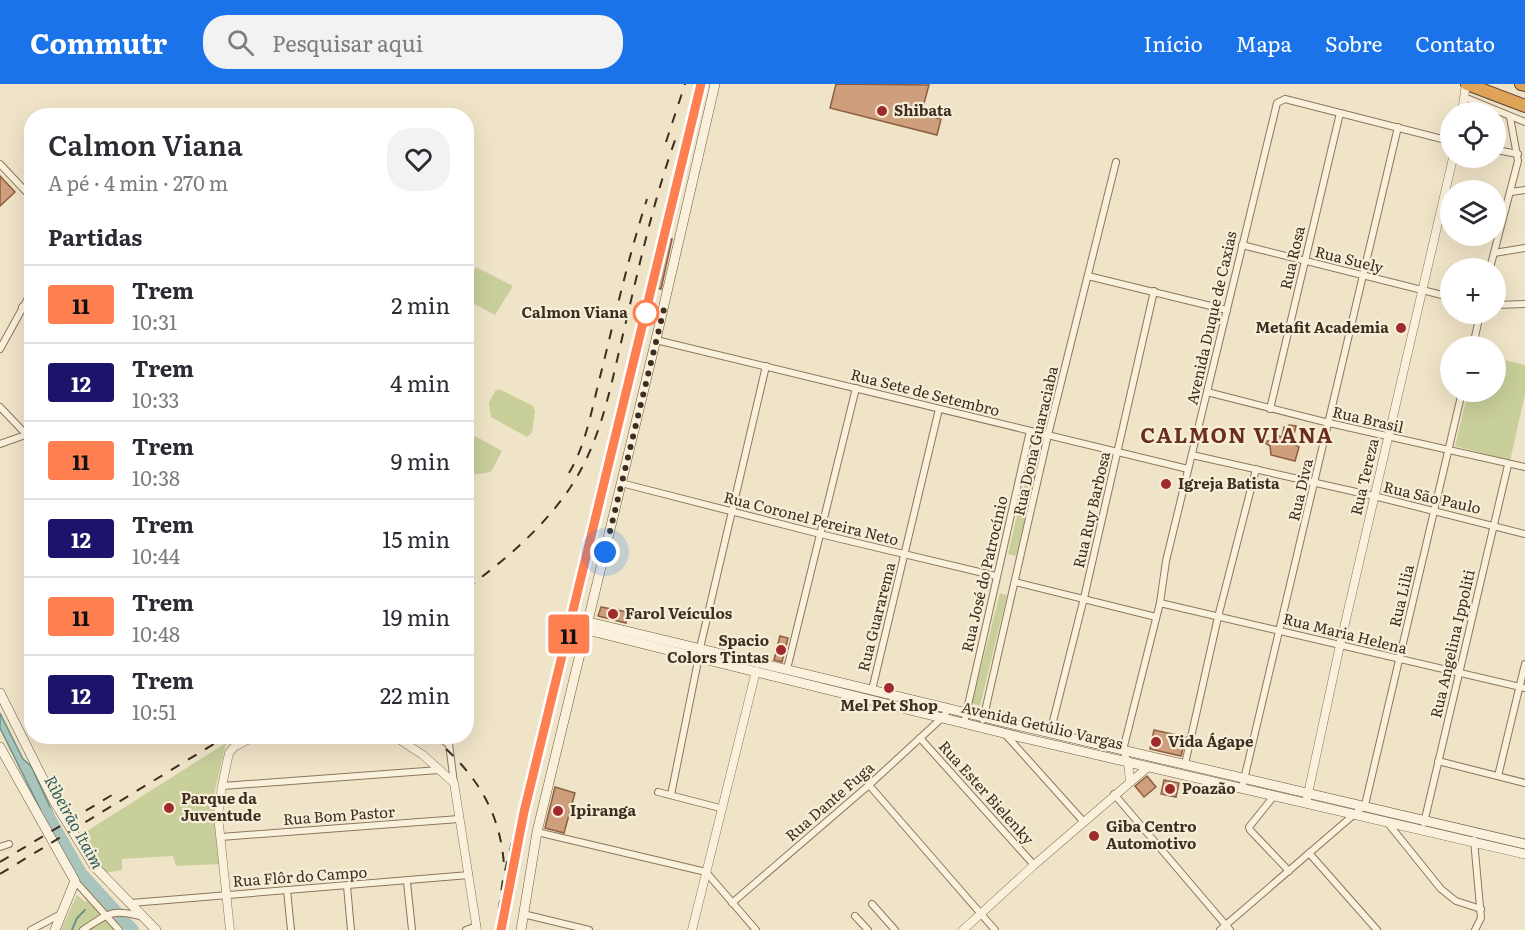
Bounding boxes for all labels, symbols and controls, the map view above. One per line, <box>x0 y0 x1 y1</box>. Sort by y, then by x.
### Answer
search box <box>203 15 623 69</box>
text: Commutr <box>30 21 167 63</box>
icon: search <box>224 26 257 59</box>
text: Pesquisar aqui <box>272 26 423 59</box>
text: Início <box>1144 27 1203 58</box>
text: Mapa <box>1236 27 1292 58</box>
text: Sobre <box>1325 27 1382 58</box>
text: Contato <box>1415 27 1495 58</box>
place label: Shibata <box>894 98 952 121</box>
map controls <box>1440 102 1506 402</box>
button: locate <box>1440 102 1506 168</box>
marker: Shibata <box>875 104 889 118</box>
text: Calmon Viana <box>48 123 243 165</box>
button: heart <box>387 128 450 191</box>
text: A pé · 4 min · 270 m <box>48 167 228 197</box>
button: layers <box>1440 180 1506 246</box>
text: Partidas <box>48 220 142 253</box>
street label: Rua Rosa <box>1273 223 1310 292</box>
street label: Avenida Duque de Caxias <box>1179 228 1242 407</box>
street label: Rua Suely <box>1313 239 1386 278</box>
button: + <box>1440 258 1506 324</box>
text: Trem <box>132 273 194 306</box>
text: 2 min <box>391 288 450 321</box>
text: 11 <box>72 289 90 320</box>
place label: Calmon Viana <box>522 300 628 323</box>
marker: Calmon Viana <box>633 300 659 326</box>
text: 10:31 <box>132 306 177 336</box>
place label: Metafit Academia <box>1255 315 1389 338</box>
marker: Metafit Academia <box>1394 321 1408 335</box>
button: − <box>1440 336 1506 402</box>
text: Trem <box>132 351 194 384</box>
street label: Rua Sete de Setembro <box>848 362 1003 421</box>
street label: Rua Dona Guaraciaba <box>1006 363 1063 518</box>
text: 4 min <box>390 366 450 399</box>
text: 12 <box>71 367 91 398</box>
text: 10:33 <box>132 384 179 414</box>
street label: Rua Brasil <box>1330 399 1406 438</box>
district label: CALMON VIANA <box>1140 418 1334 449</box>
text: Trem <box>132 429 194 462</box>
street label: Rua Tereza <box>1344 435 1384 517</box>
text: 9 min <box>391 444 450 477</box>
text: 11 <box>72 445 90 476</box>
street label: Rua Ruy Barbosa <box>1066 448 1115 570</box>
street label: Rua Diva <box>1281 455 1318 523</box>
text: 10:38 <box>132 462 180 492</box>
place label: Igreja Batista <box>1178 471 1280 494</box>
street label: Rua São Paulo <box>1381 474 1484 519</box>
marker: Igreja Batista <box>1159 477 1173 491</box>
street label: Rua Coronel Pereira Neto <box>721 485 901 550</box>
street label: Rua José do Patrocínio <box>954 493 1013 654</box>
text: Trem <box>132 507 194 540</box>
text: 15 min <box>382 522 450 555</box>
text: 12 <box>71 523 91 554</box>
your location <box>590 537 620 567</box>
text: 10:44 <box>132 540 180 570</box>
street label: Rua Guararema <box>851 559 900 674</box>
street label: Rua Lilia <box>1382 561 1419 629</box>
street label: Rua Angelina Ippoliti <box>1423 567 1480 720</box>
text: Trem <box>132 585 194 618</box>
text: 19 min <box>382 600 450 633</box>
text: 11 <box>72 601 90 632</box>
place label: Farol Veículos <box>625 601 733 624</box>
street label: Rua Maria Helena <box>1281 606 1411 659</box>
marker: Farol Veículos <box>606 607 620 621</box>
line badge: 11 <box>542 614 596 654</box>
text: 10:48 <box>132 618 180 648</box>
text: 11 <box>560 619 578 650</box>
place label: Spacio Colors Tintas <box>667 628 770 668</box>
marker: Spacio Colors Tintas <box>774 643 788 657</box>
text: Trem <box>132 663 194 696</box>
text: 22 min <box>380 678 450 711</box>
text: 12 <box>71 679 91 710</box>
marker: Mel Pet Shop <box>882 681 896 695</box>
place label: Mel Pet Shop <box>840 693 938 716</box>
street label: Avenida Getúlio Vargas <box>959 695 1126 754</box>
text: 10:51 <box>132 696 177 726</box>
place label: Vida Ágape <box>1168 729 1254 752</box>
street label: Rua Ester Bielenky <box>934 735 1040 849</box>
marker: Vida Ágape <box>1149 735 1163 749</box>
street label: Rua Dante Fuga <box>780 755 879 846</box>
water label: Ribeirão Itaim <box>39 770 111 873</box>
place label: Poazão <box>1182 776 1236 799</box>
marker: Poazão <box>1163 782 1177 796</box>
place label: Parque da Juventude <box>181 786 262 826</box>
place label: Ipiranga <box>570 798 637 821</box>
street label: Rua Bom Pastor <box>282 799 396 830</box>
marker: Parque da Juventude <box>162 801 176 815</box>
marker: Ipiranga <box>551 804 565 818</box>
place label: Giba Centro Automotivo <box>1106 814 1197 854</box>
marker: Giba Centro Automotivo <box>1087 829 1101 843</box>
street label: Rua Flôr do Campo <box>232 859 368 892</box>

